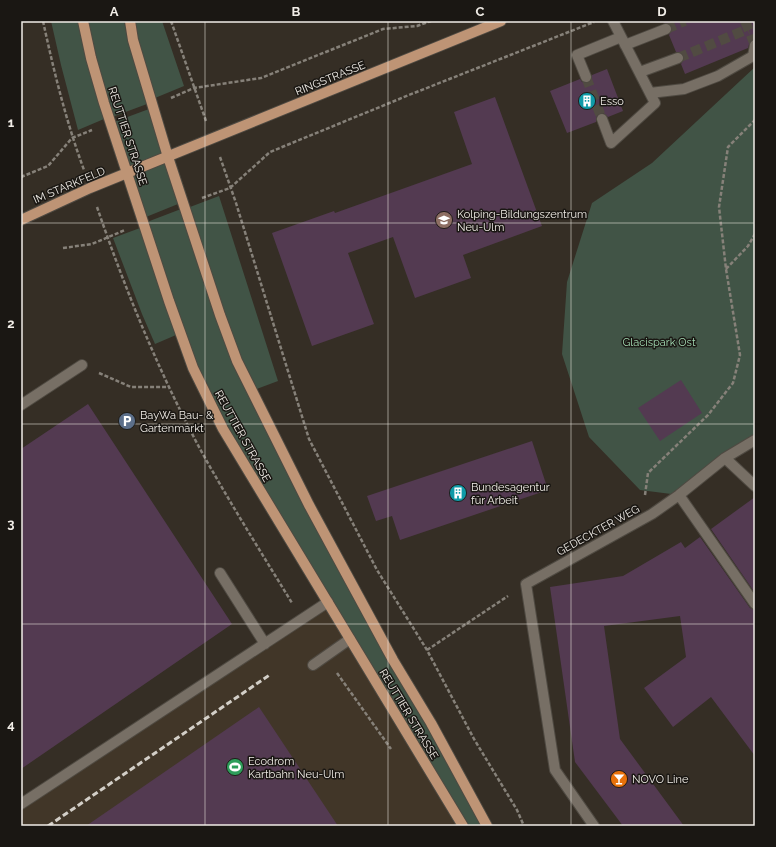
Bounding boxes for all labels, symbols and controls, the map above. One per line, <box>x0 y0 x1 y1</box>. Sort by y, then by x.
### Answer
text: A <box>110 4 119 19</box>
text: B <box>292 4 301 19</box>
text: C <box>476 4 485 19</box>
text: D <box>657 4 667 19</box>
street label: RINGSTRASSE <box>293 58 367 98</box>
street label: REUTTIER STRASSE <box>105 85 150 187</box>
building icon: Esso <box>577 91 597 111</box>
place label: Esso <box>600 95 624 108</box>
text: 1 <box>8 115 15 130</box>
street label: IM STARKFELD <box>31 164 107 206</box>
place label: Kolping-Bildungszentrum Neu-Ulm <box>457 208 587 234</box>
school or university icon: Kolping-Bildungszentrum Neu-Ulm <box>434 210 454 230</box>
text: 2 <box>7 316 15 331</box>
park label: Glacispark Ost <box>622 336 696 349</box>
street label: REUTTIER STRASSE <box>212 388 273 485</box>
place label: BayWa Bau- & Gartenmarkt <box>140 409 214 435</box>
parking icon: BayWa Bau- & Gartenmarkt <box>117 411 137 431</box>
place label: Bundesagentur für Arbeit <box>471 481 550 507</box>
building icon: Bundesagentur für Arbeit <box>448 483 468 503</box>
street label: GEDECKTER WEG <box>555 502 642 559</box>
text: 3 <box>7 516 15 531</box>
street label: REUTTIER STRASSE <box>376 667 441 762</box>
text: 4 <box>7 717 15 732</box>
place label: Ecodrom Kartbahn Neu-Ulm <box>248 755 344 781</box>
sports icon: Ecodrom Kartbahn Neu-Ulm <box>225 757 245 777</box>
bar icon: NOVO Line <box>609 769 629 789</box>
place label: NOVO Line <box>632 773 689 786</box>

